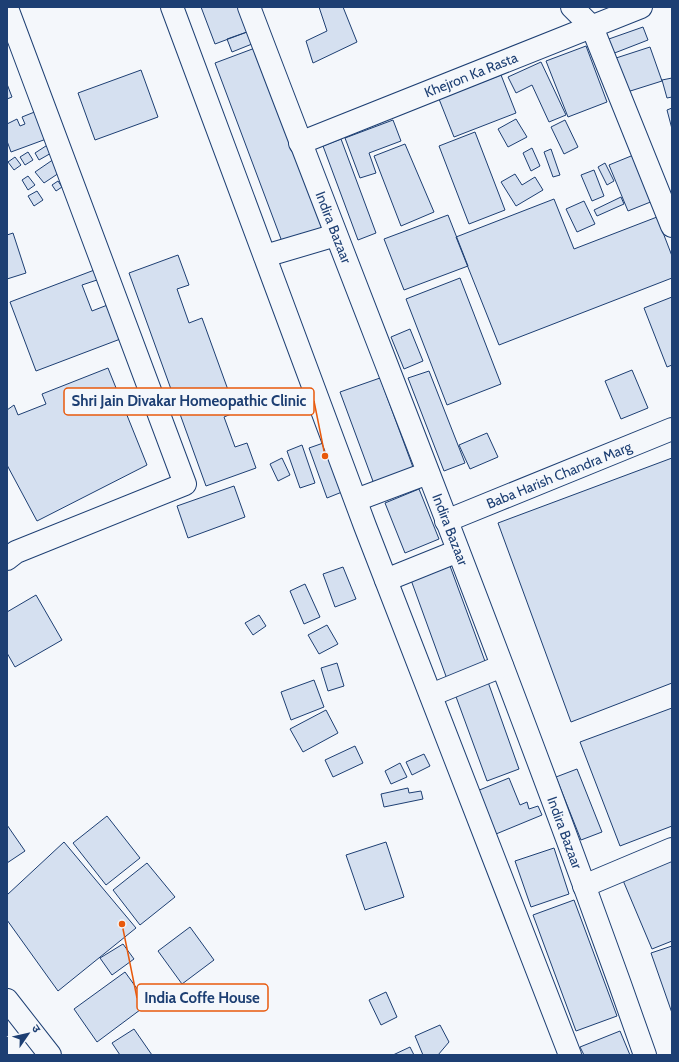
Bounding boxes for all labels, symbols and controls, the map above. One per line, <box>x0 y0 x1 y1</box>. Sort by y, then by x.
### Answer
street label: Khejron Ka Rasta <box>422 48 520 101</box>
street label: Indira Bazaar <box>311 189 356 267</box>
callout: Shri Jain Divakar Homeopathic Clinic <box>64 388 314 415</box>
text: Shri Jain Divakar Homeopathic Clinic <box>72 392 307 410</box>
street label: Baba Harish Chandra Marg <box>484 437 635 513</box>
street label: Indira Bazaar <box>428 491 473 569</box>
street label: Indira Bazaar <box>543 794 587 872</box>
callout: India Coffe House <box>137 984 268 1011</box>
text: India Coffe House <box>144 989 260 1007</box>
north arrow <box>8 1014 48 1054</box>
text: उ <box>29 1022 44 1035</box>

